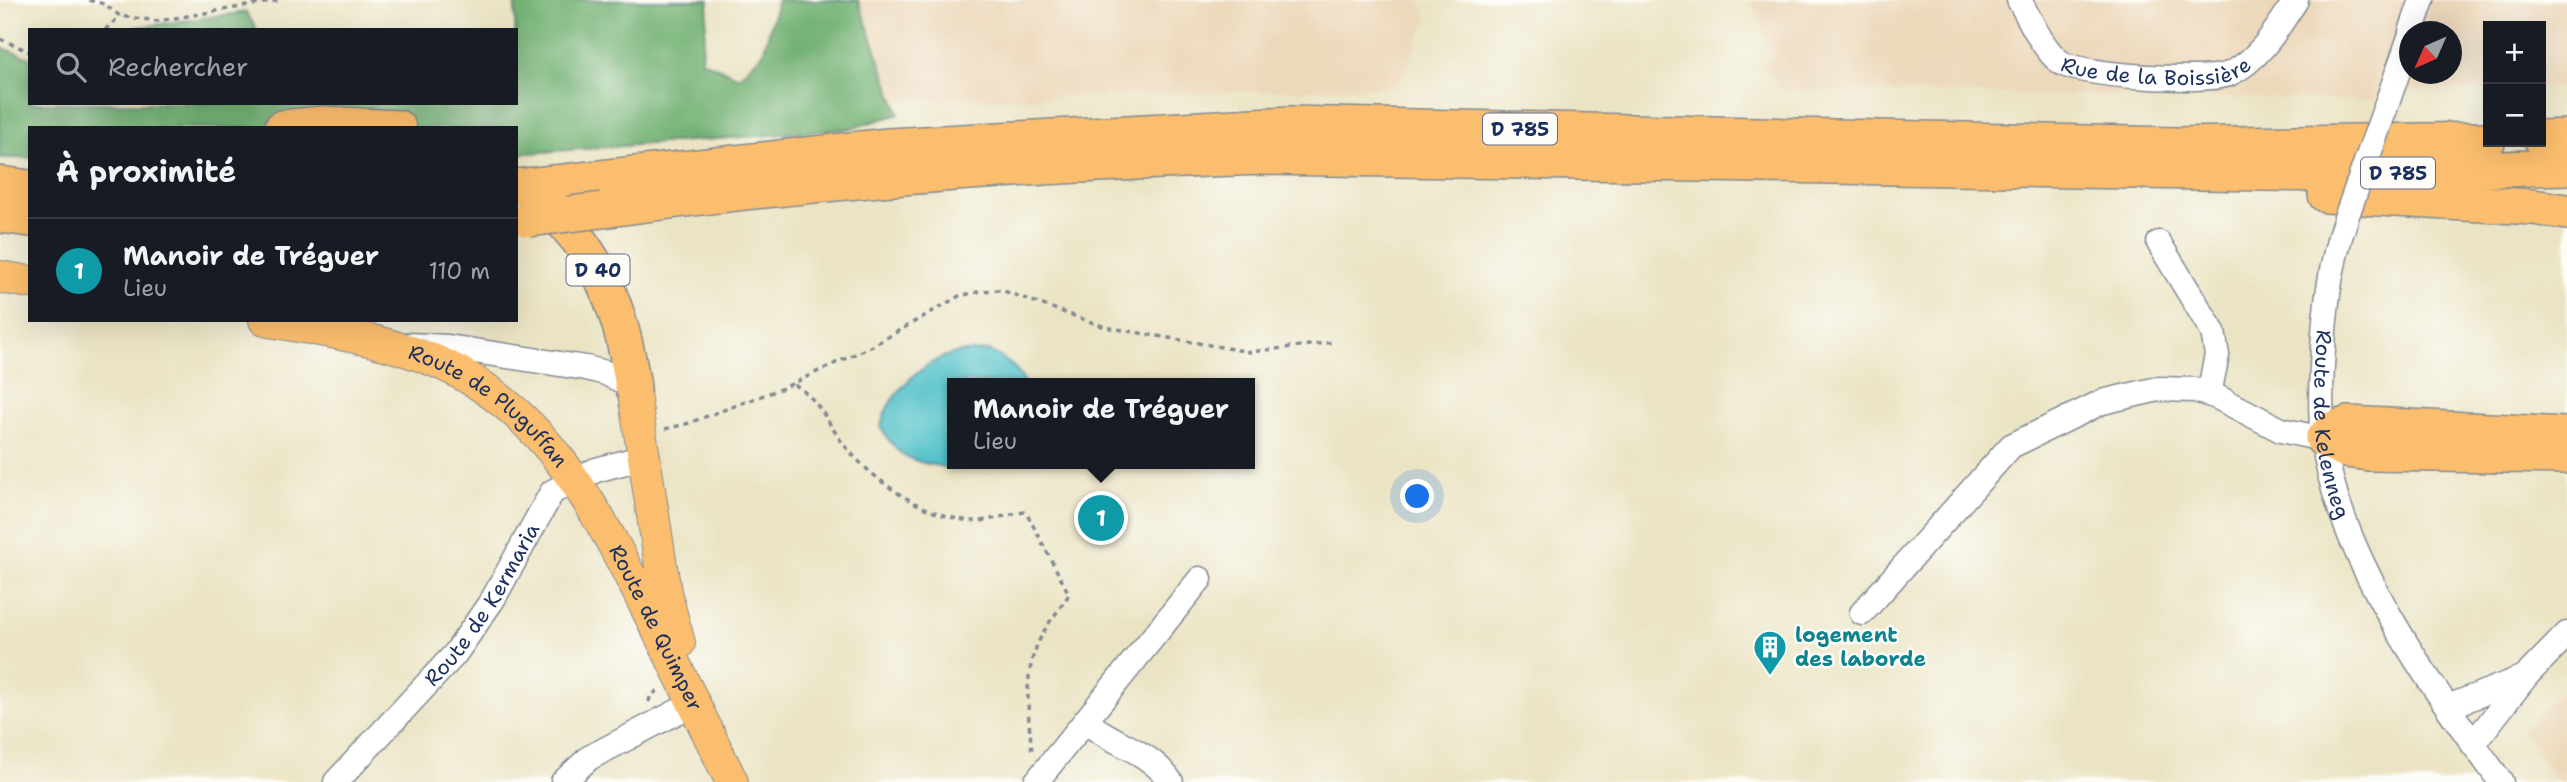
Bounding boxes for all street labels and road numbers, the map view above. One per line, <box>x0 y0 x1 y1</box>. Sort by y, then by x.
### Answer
street label: Rue de la Boissière <box>2059 41 2251 69</box>
road number: D 785 <box>1483 113 1557 144</box>
road number: D 785 <box>2361 158 2435 188</box>
road number: D 40 <box>566 254 630 286</box>
street label: Route de Kelenneg <box>2307 329 2356 523</box>
street label: Route de Pluguffan <box>405 338 574 473</box>
street label: Route de Kermaria <box>418 518 546 692</box>
street label: Route de Quimper <box>602 540 709 716</box>

